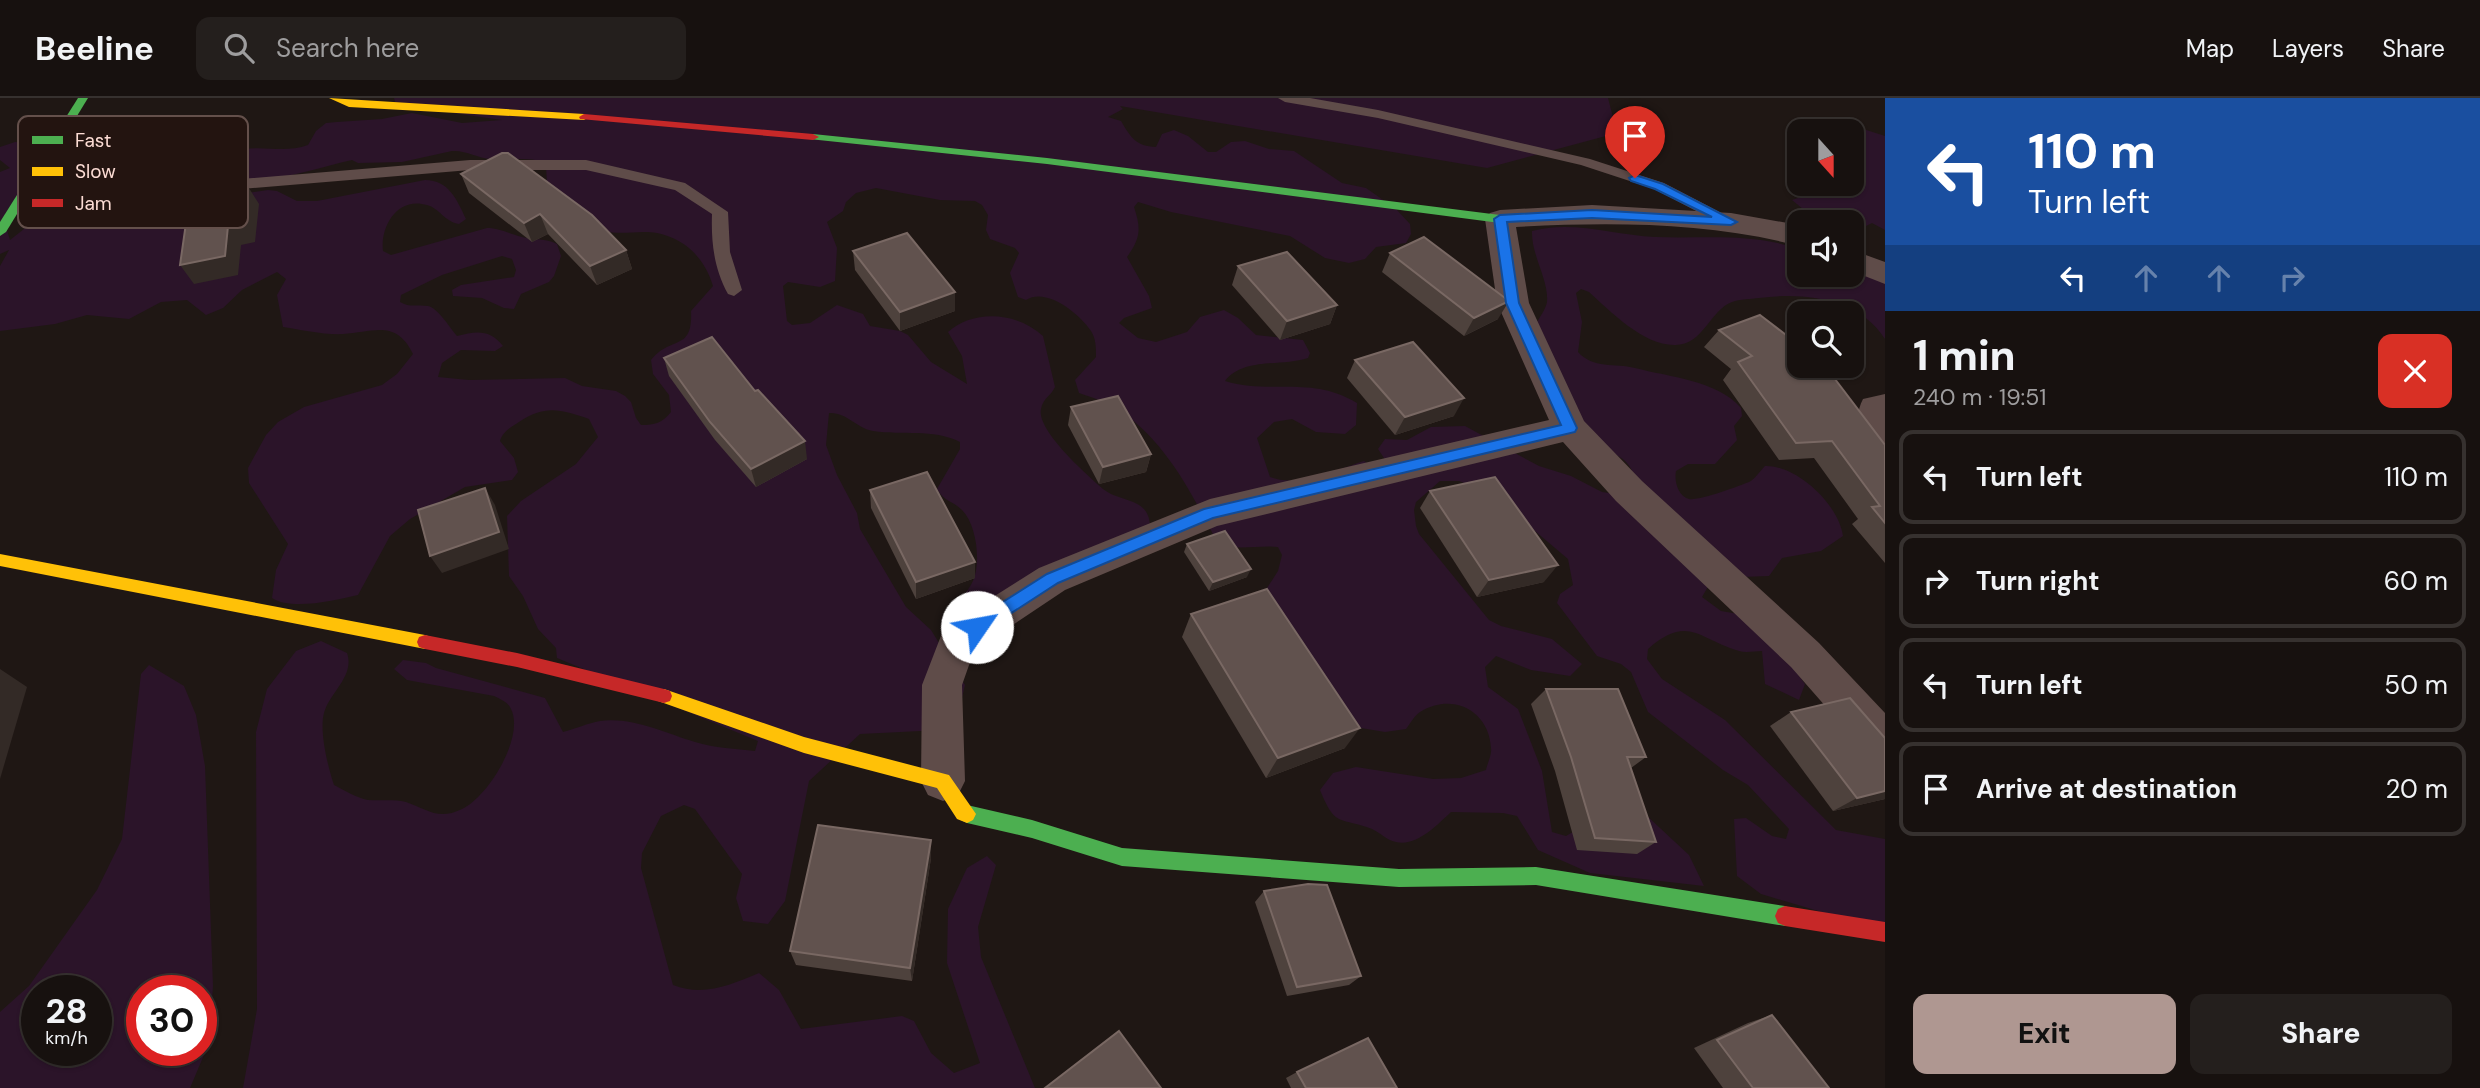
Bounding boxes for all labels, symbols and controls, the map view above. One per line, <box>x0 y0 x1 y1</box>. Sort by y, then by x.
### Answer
search box <box>196 17 686 80</box>
text: Beeline <box>35 27 154 70</box>
icon: search <box>220 29 258 67</box>
text: Search here <box>276 31 419 65</box>
text: Map <box>2186 33 2234 64</box>
text: Layers <box>2272 33 2344 64</box>
text: Share <box>2382 33 2445 64</box>
pin <box>1605 106 1665 178</box>
legend <box>18 116 248 228</box>
icon: arrive <box>1616 117 1654 155</box>
north arrow <box>1787 119 1864 196</box>
map controls <box>1787 119 1864 378</box>
text: 110 m <box>2028 119 2156 183</box>
icon: left <box>1913 126 2004 217</box>
text: Fast <box>75 128 111 153</box>
text: Slow <box>75 159 116 184</box>
text: Turn left <box>2028 181 2150 223</box>
text: Jam <box>75 191 112 216</box>
button: sound <box>1787 210 1864 287</box>
icon: left <box>2054 259 2092 297</box>
icon: ahead <box>2127 259 2165 297</box>
icon: ahead <box>2200 259 2238 297</box>
icon: right <box>2273 259 2311 297</box>
button: search <box>1787 301 1864 378</box>
text: 1 min <box>1913 328 2016 383</box>
button: close <box>2378 334 2452 408</box>
text: 240 m · 19:51 <box>1913 382 2046 412</box>
icon: left <box>1917 458 1955 496</box>
text: Turn left <box>1976 460 2083 494</box>
text: 110 m <box>2384 460 2448 494</box>
icon: right <box>1917 562 1955 600</box>
text: Turn right <box>1976 564 2100 598</box>
text: 60 m <box>2384 564 2448 598</box>
position arrow <box>940 590 1014 664</box>
icon: left <box>1917 666 1955 704</box>
text: Turn left <box>1976 668 2083 702</box>
text: 50 m <box>2384 668 2448 702</box>
icon: arrive <box>1917 770 1955 808</box>
text: Arrive at destination <box>1976 772 2237 806</box>
text: 20 m <box>2385 772 2448 806</box>
speed limit sign: 30 <box>126 975 217 1066</box>
text: 28 <box>45 988 88 1034</box>
button: Exit <box>1913 994 2176 1074</box>
button: Share <box>2190 994 2452 1074</box>
text: km/h <box>45 1026 88 1050</box>

